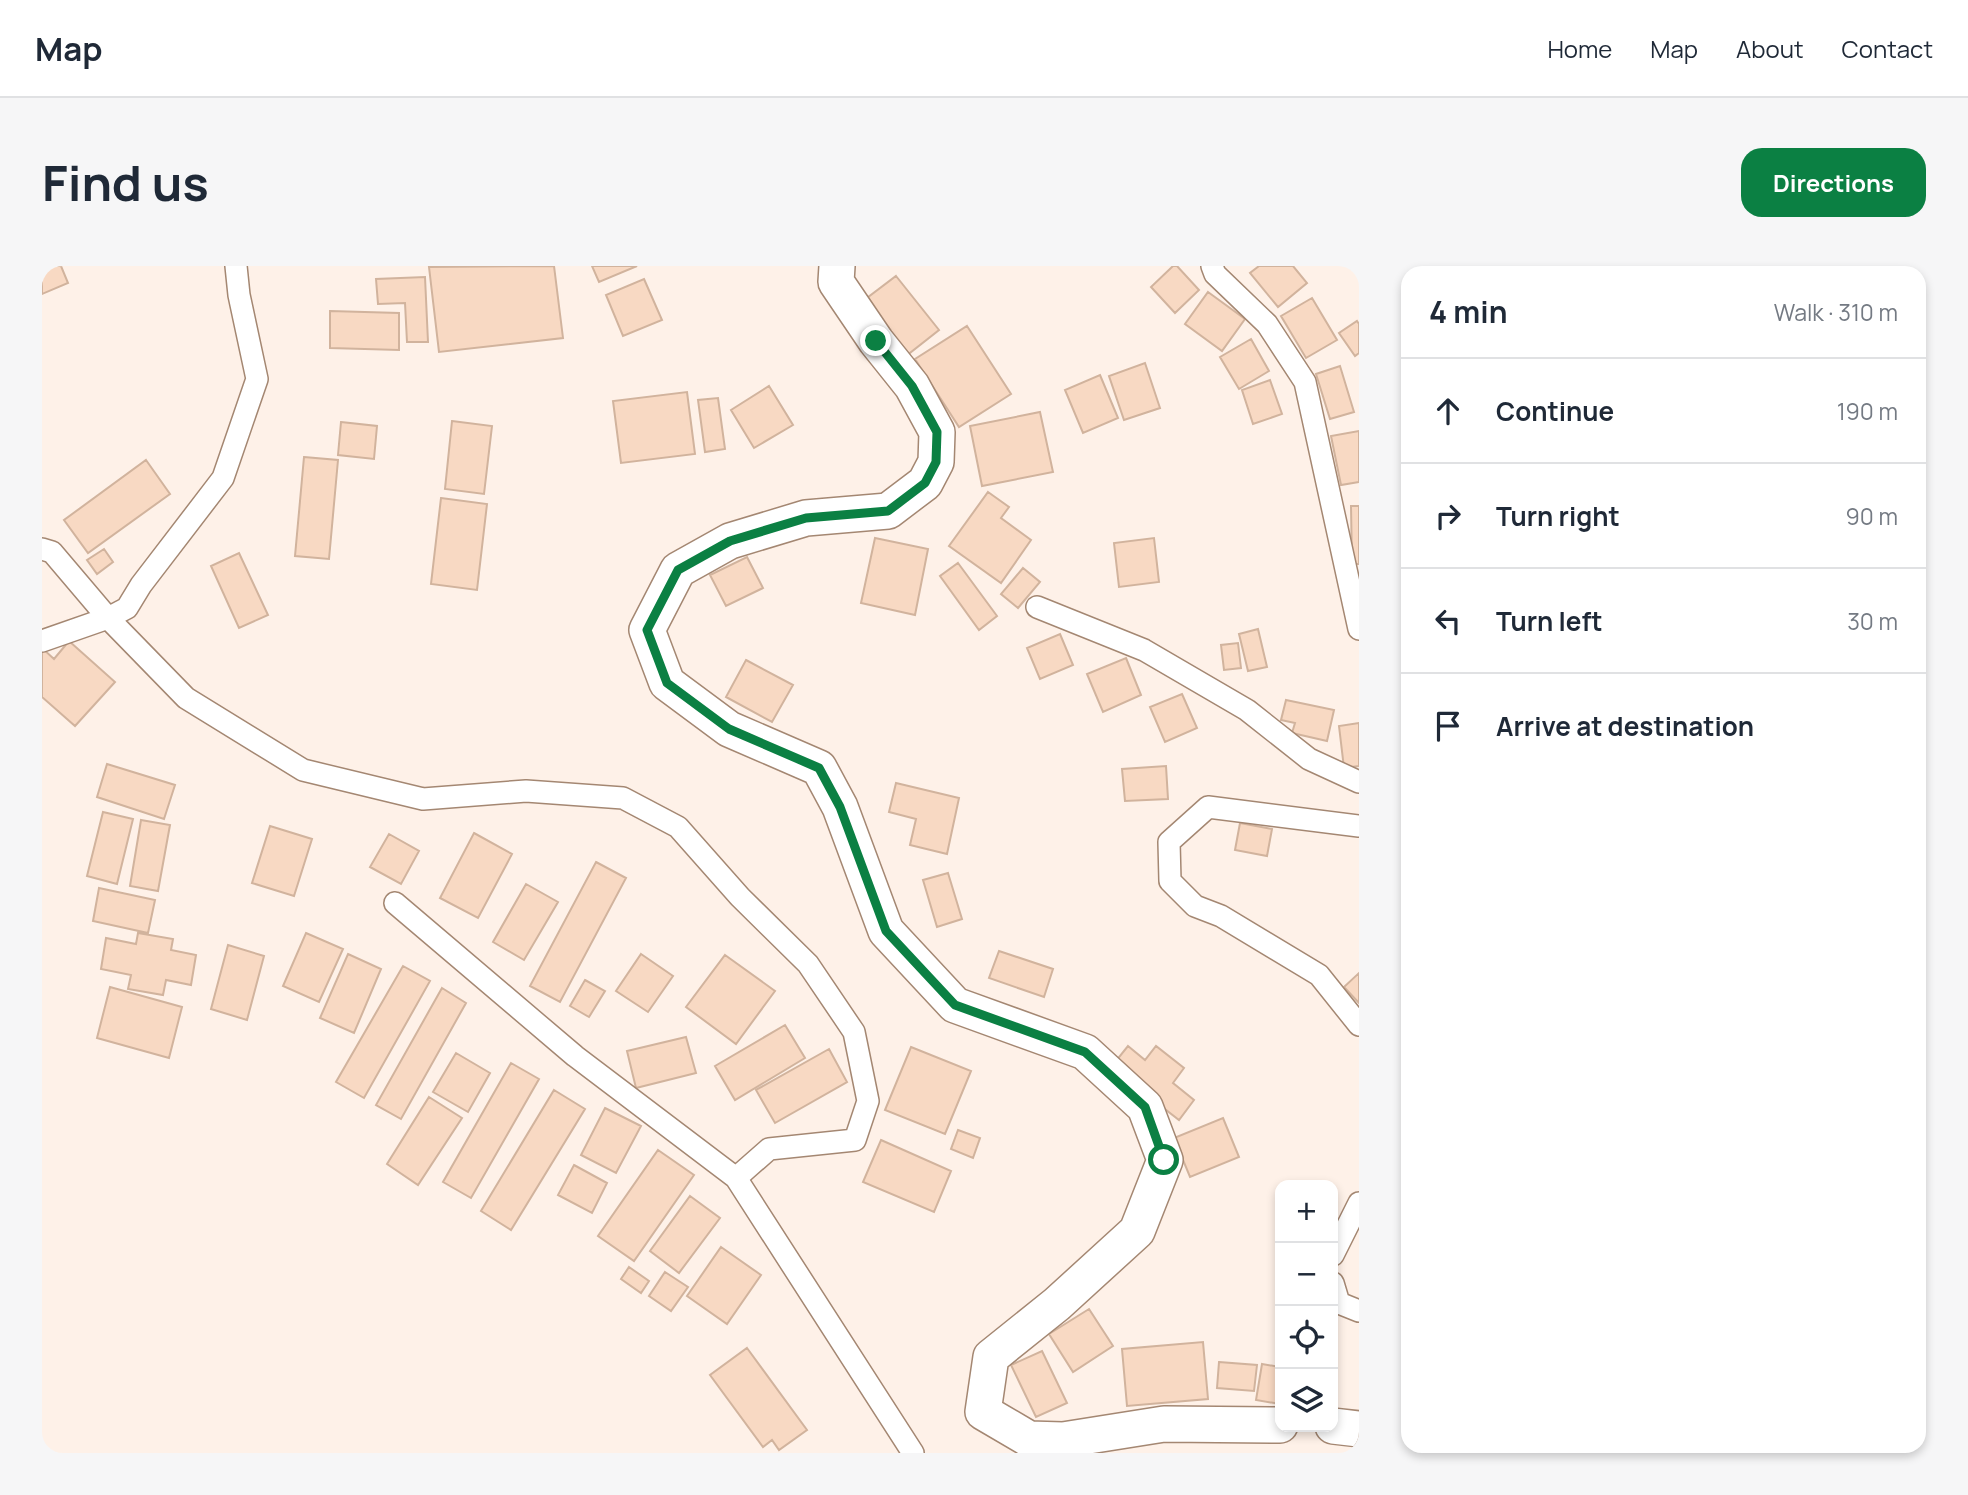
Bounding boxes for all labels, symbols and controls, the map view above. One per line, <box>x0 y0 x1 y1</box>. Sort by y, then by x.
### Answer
text: Map <box>35 26 103 71</box>
text: Home <box>1547 32 1612 65</box>
text: Map <box>1650 32 1698 65</box>
text: About <box>1736 32 1804 65</box>
text: Contact <box>1842 32 1933 65</box>
button: Directions <box>1741 148 1926 217</box>
text: Find us <box>42 149 209 216</box>
text: 4 min <box>1429 291 1507 332</box>
text: Walk · 310 m <box>1774 296 1898 328</box>
route end <box>860 325 891 356</box>
icon: ahead <box>1429 392 1467 430</box>
text: Continue <box>1496 393 1614 429</box>
text: 190 m <box>1837 395 1898 427</box>
icon: right <box>1429 497 1467 535</box>
text: Turn right <box>1496 498 1620 534</box>
text: 90 m <box>1846 500 1898 532</box>
icon: left <box>1429 602 1467 640</box>
text: Turn left <box>1496 603 1603 639</box>
text: 30 m <box>1847 605 1898 637</box>
icon: arrive <box>1429 707 1467 745</box>
text: Arrive at destination <box>1496 708 1754 744</box>
route start <box>1148 1144 1179 1175</box>
map controls <box>1275 1180 1338 1432</box>
button: + <box>1275 1180 1338 1243</box>
button: − <box>1275 1243 1338 1306</box>
button: locate <box>1275 1306 1338 1369</box>
button: layers <box>1275 1369 1338 1432</box>

